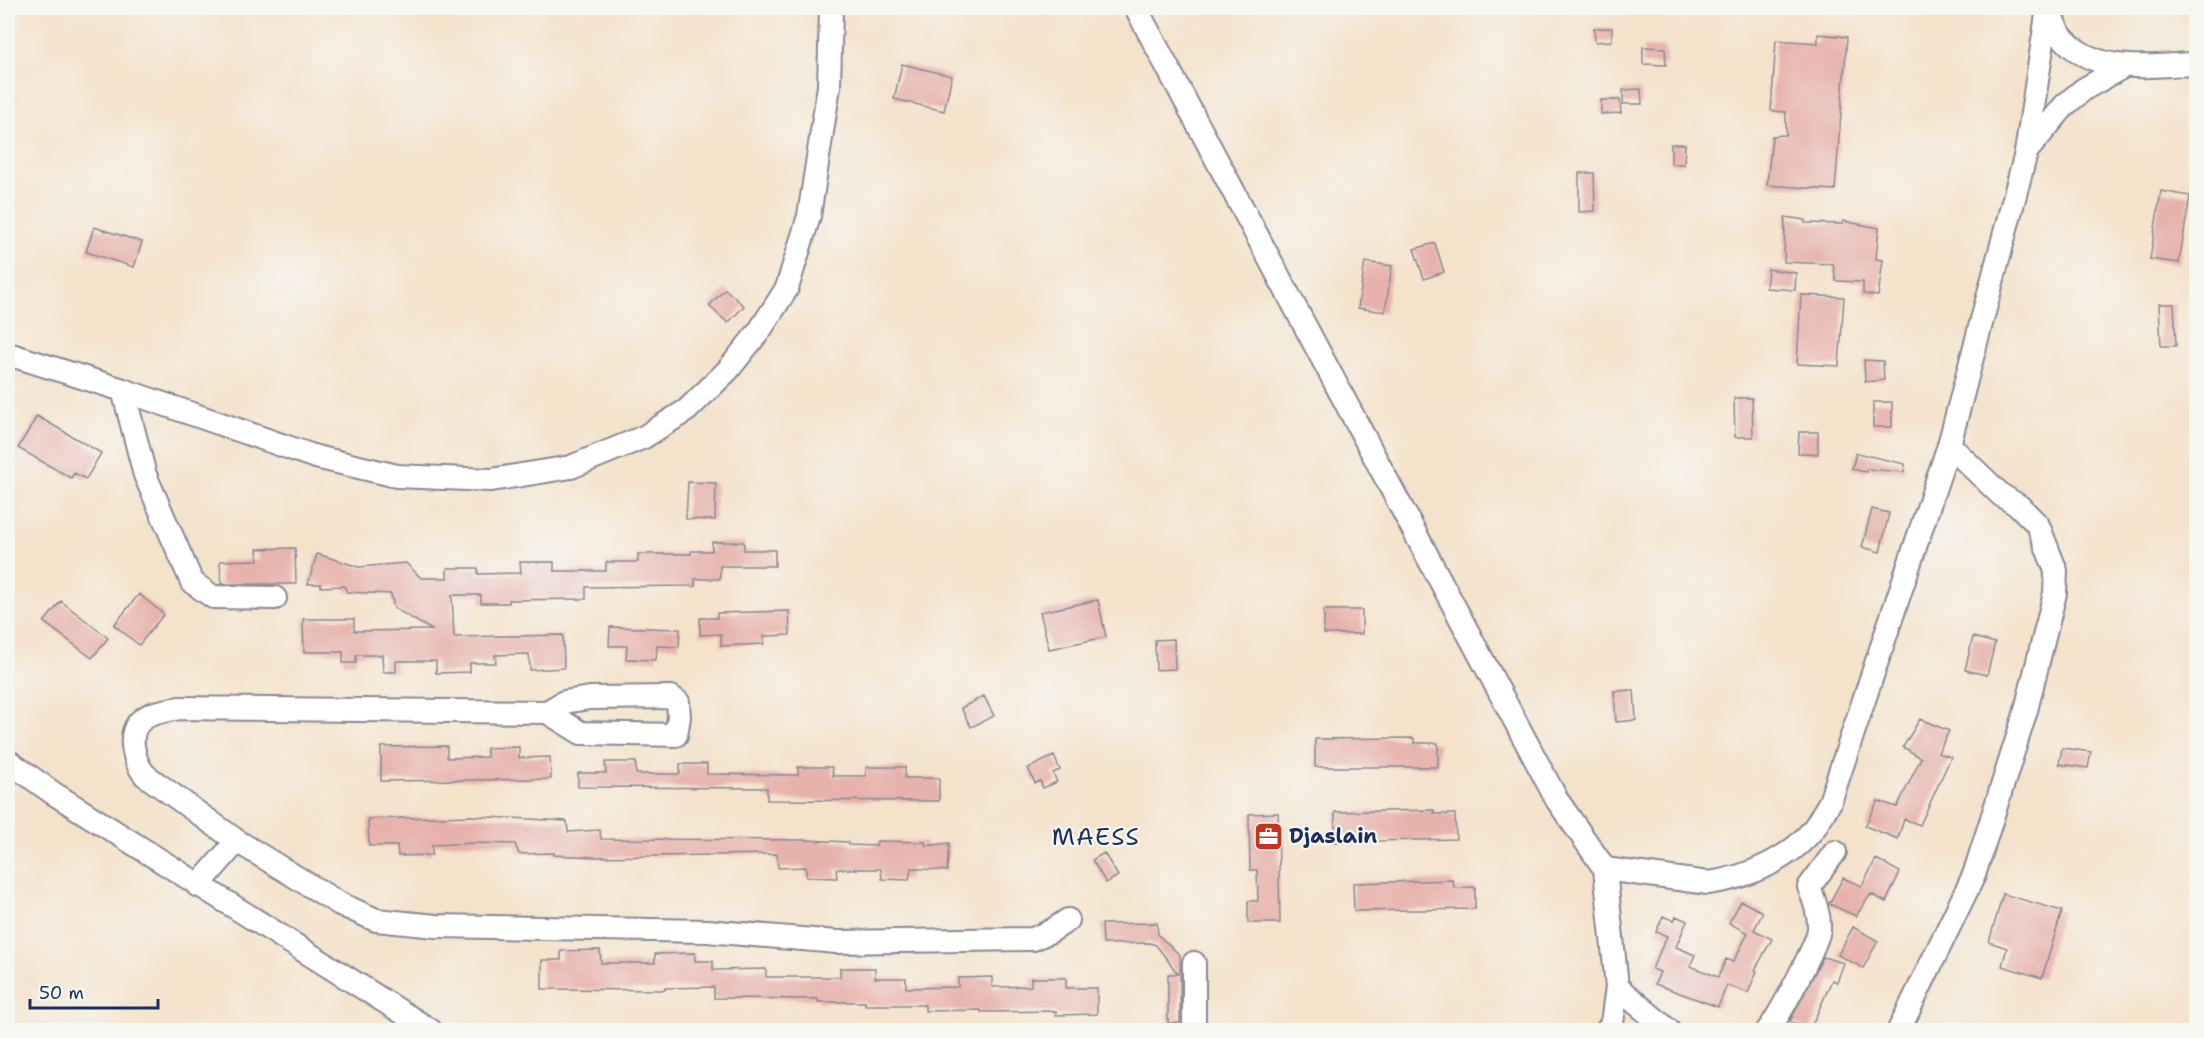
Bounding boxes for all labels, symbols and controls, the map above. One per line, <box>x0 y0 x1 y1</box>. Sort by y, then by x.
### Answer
office icon: Djaslain <box>1252 820 1284 852</box>
district label: MAESS <box>1052 821 1140 853</box>
place label: Djaslain <box>1289 822 1377 850</box>
scale bar <box>30 972 158 1010</box>
text: 50 m <box>39 981 84 1005</box>

